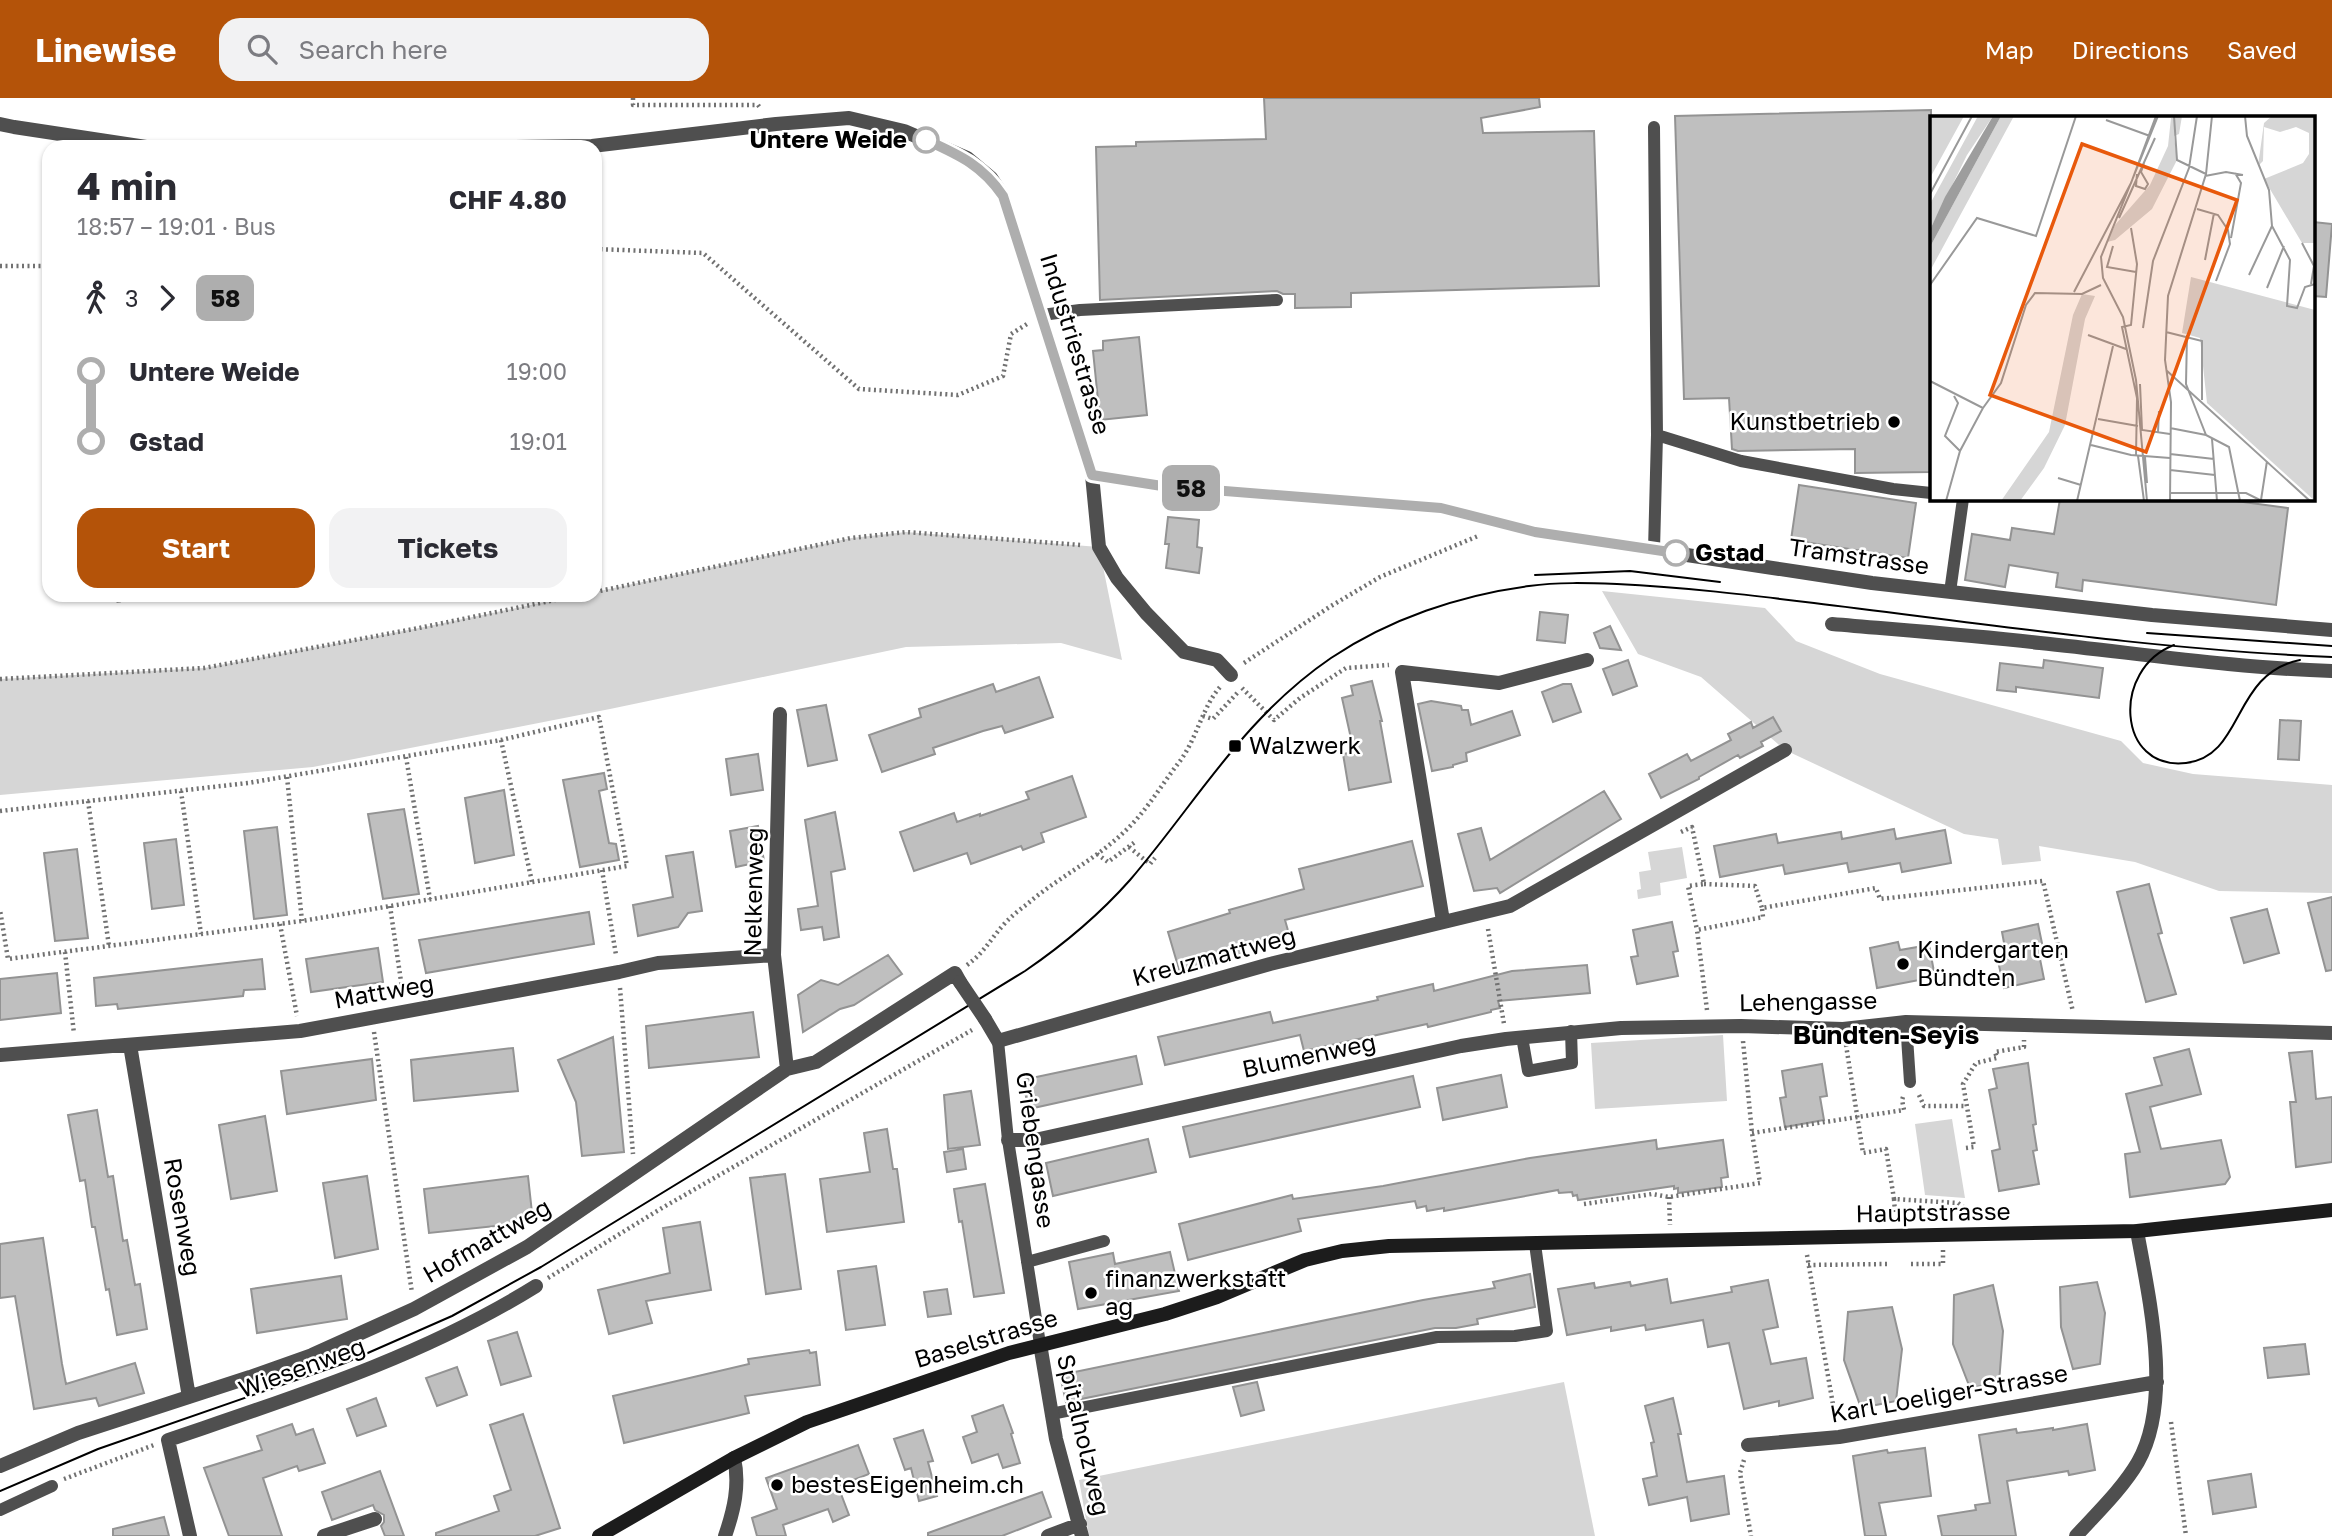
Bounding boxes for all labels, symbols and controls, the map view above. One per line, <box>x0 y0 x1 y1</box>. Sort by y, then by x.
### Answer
search box <box>219 18 709 81</box>
text: Linewise <box>35 30 177 69</box>
icon: search <box>243 30 281 68</box>
text: Search here <box>299 34 448 65</box>
text: Map <box>1985 35 2034 64</box>
text: Directions <box>2072 35 2189 64</box>
text: Saved <box>2227 35 2297 64</box>
inset map <box>1930 116 2314 500</box>
place label: Untere Weide <box>750 124 907 153</box>
marker: Untere Weide <box>913 127 939 153</box>
text: 4 min <box>77 163 177 208</box>
text: CHF 4.80 <box>449 184 567 215</box>
text: 18:57 – 19:01 · Bus <box>77 212 276 240</box>
street label: Industriestrasse <box>1035 249 1118 438</box>
icon: walk <box>77 279 115 317</box>
icon: forward <box>148 279 186 317</box>
text: 58 <box>210 283 240 312</box>
text: 3 <box>125 284 138 312</box>
text: Untere Weide <box>129 356 300 387</box>
text: 19:00 <box>507 357 567 385</box>
place label: Kunstbetrieb <box>1730 406 1880 435</box>
marker: Kunstbetrieb <box>1886 414 1902 430</box>
text: Gstad <box>129 426 204 457</box>
text: 19:01 <box>510 427 567 455</box>
line badge: 58 <box>1160 465 1222 511</box>
text: 58 <box>1176 473 1206 502</box>
button: Start <box>77 508 315 588</box>
button: Tickets <box>329 508 567 588</box>
street label: Tramstrasse <box>1787 531 1931 580</box>
place label: Gstad <box>1695 537 1764 566</box>
marker: Gstad <box>1663 540 1689 566</box>
place label: Walzwerk <box>1249 730 1361 759</box>
marker: Walzwerk <box>1227 738 1243 754</box>
street label: Nelkenweg <box>737 827 768 957</box>
street label: Kreuzmattweg <box>1129 920 1299 991</box>
place label: Kindergarten Bündten <box>1917 934 2069 991</box>
marker: Kindergarten Bündten <box>1895 956 1911 972</box>
street label: Mattweg <box>331 967 436 1014</box>
street label: Lehengasse <box>1738 985 1877 1016</box>
district label: Bündten-Seyis <box>1793 1019 1979 1050</box>
street label: Blumenweg <box>1239 1026 1378 1083</box>
street label: Griebengasse <box>1011 1070 1062 1230</box>
street label: Rosenweg <box>159 1155 208 1278</box>
street label: Hofmattweg <box>417 1191 555 1288</box>
street label: Hauptstrasse <box>1855 1196 2011 1227</box>
place label: finanzwerkstatt ag <box>1105 1263 1286 1320</box>
marker: finanzwerkstatt ag <box>1083 1285 1099 1301</box>
street label: Baselstrasse <box>910 1302 1061 1373</box>
street label: Wiesenweg <box>234 1330 369 1403</box>
street label: Spitalholzweg <box>1052 1351 1117 1518</box>
street label: Karl Loeliger-Strasse <box>1828 1357 2070 1428</box>
place label: bestesEigenheim.ch <box>791 1469 1024 1498</box>
marker: bestesEigenheim.ch <box>769 1477 785 1493</box>

